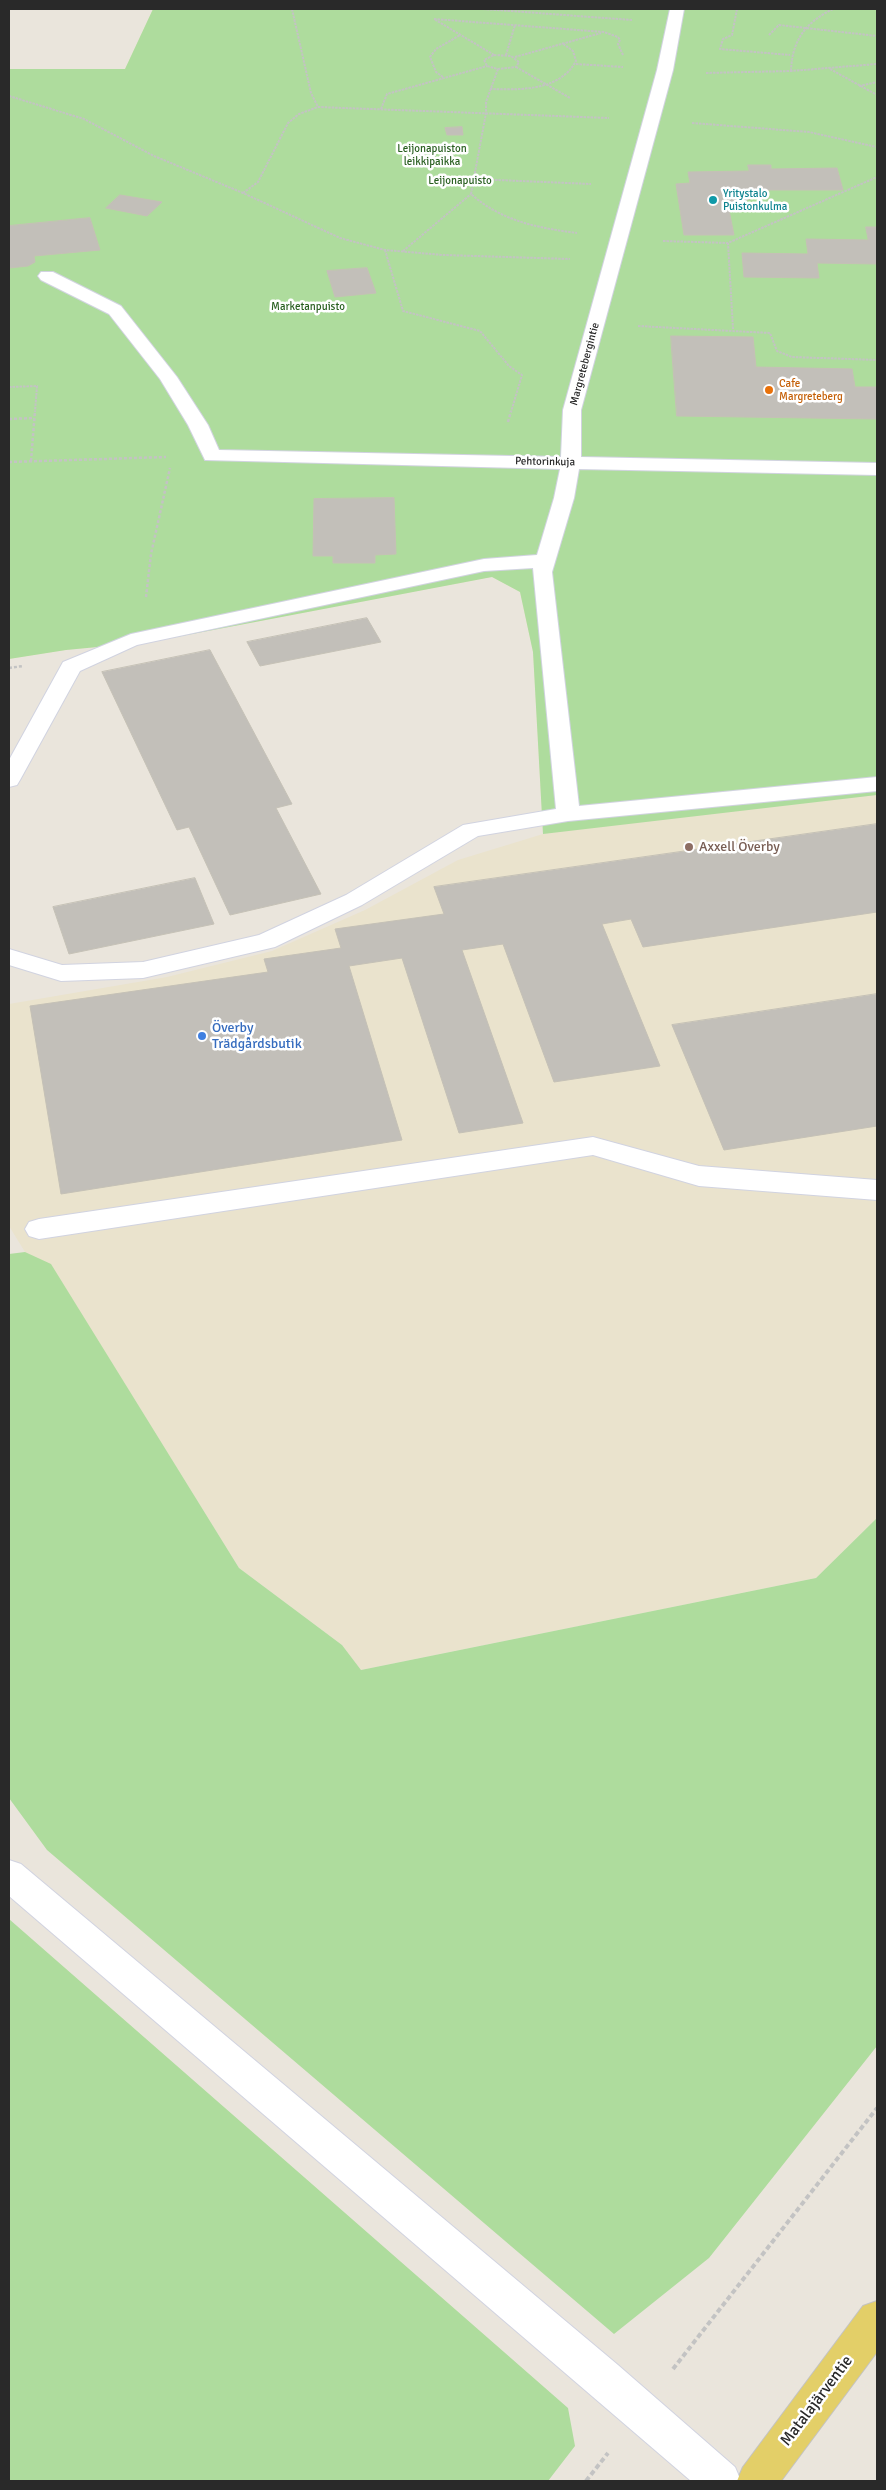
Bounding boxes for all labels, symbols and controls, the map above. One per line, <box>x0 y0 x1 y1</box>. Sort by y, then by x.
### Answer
park label: Leijonapuiston leikkipaikka <box>397 142 467 168</box>
park label: Leijonapuisto <box>428 174 492 188</box>
place label: Yritystalo Puistonkulma <box>723 187 787 213</box>
marker: Yritystalo Puistonkulma <box>707 194 719 206</box>
park label: Marketanpuisto <box>271 300 345 314</box>
street label: Margretebergintie <box>568 321 602 407</box>
place label: Cafe Margreteberg <box>779 377 843 403</box>
marker: Cafe Margreteberg <box>763 384 775 396</box>
street label: Pehtorinkuja <box>515 455 575 469</box>
place label: Axxell Överby <box>699 839 780 855</box>
marker: Axxell Överby <box>683 841 695 853</box>
place label: Överby Trädgårdsbutik <box>212 1020 302 1052</box>
marker: Överby Trädgårdsbutik <box>196 1030 208 1042</box>
street label: Matalajärventie <box>777 2352 857 2450</box>

